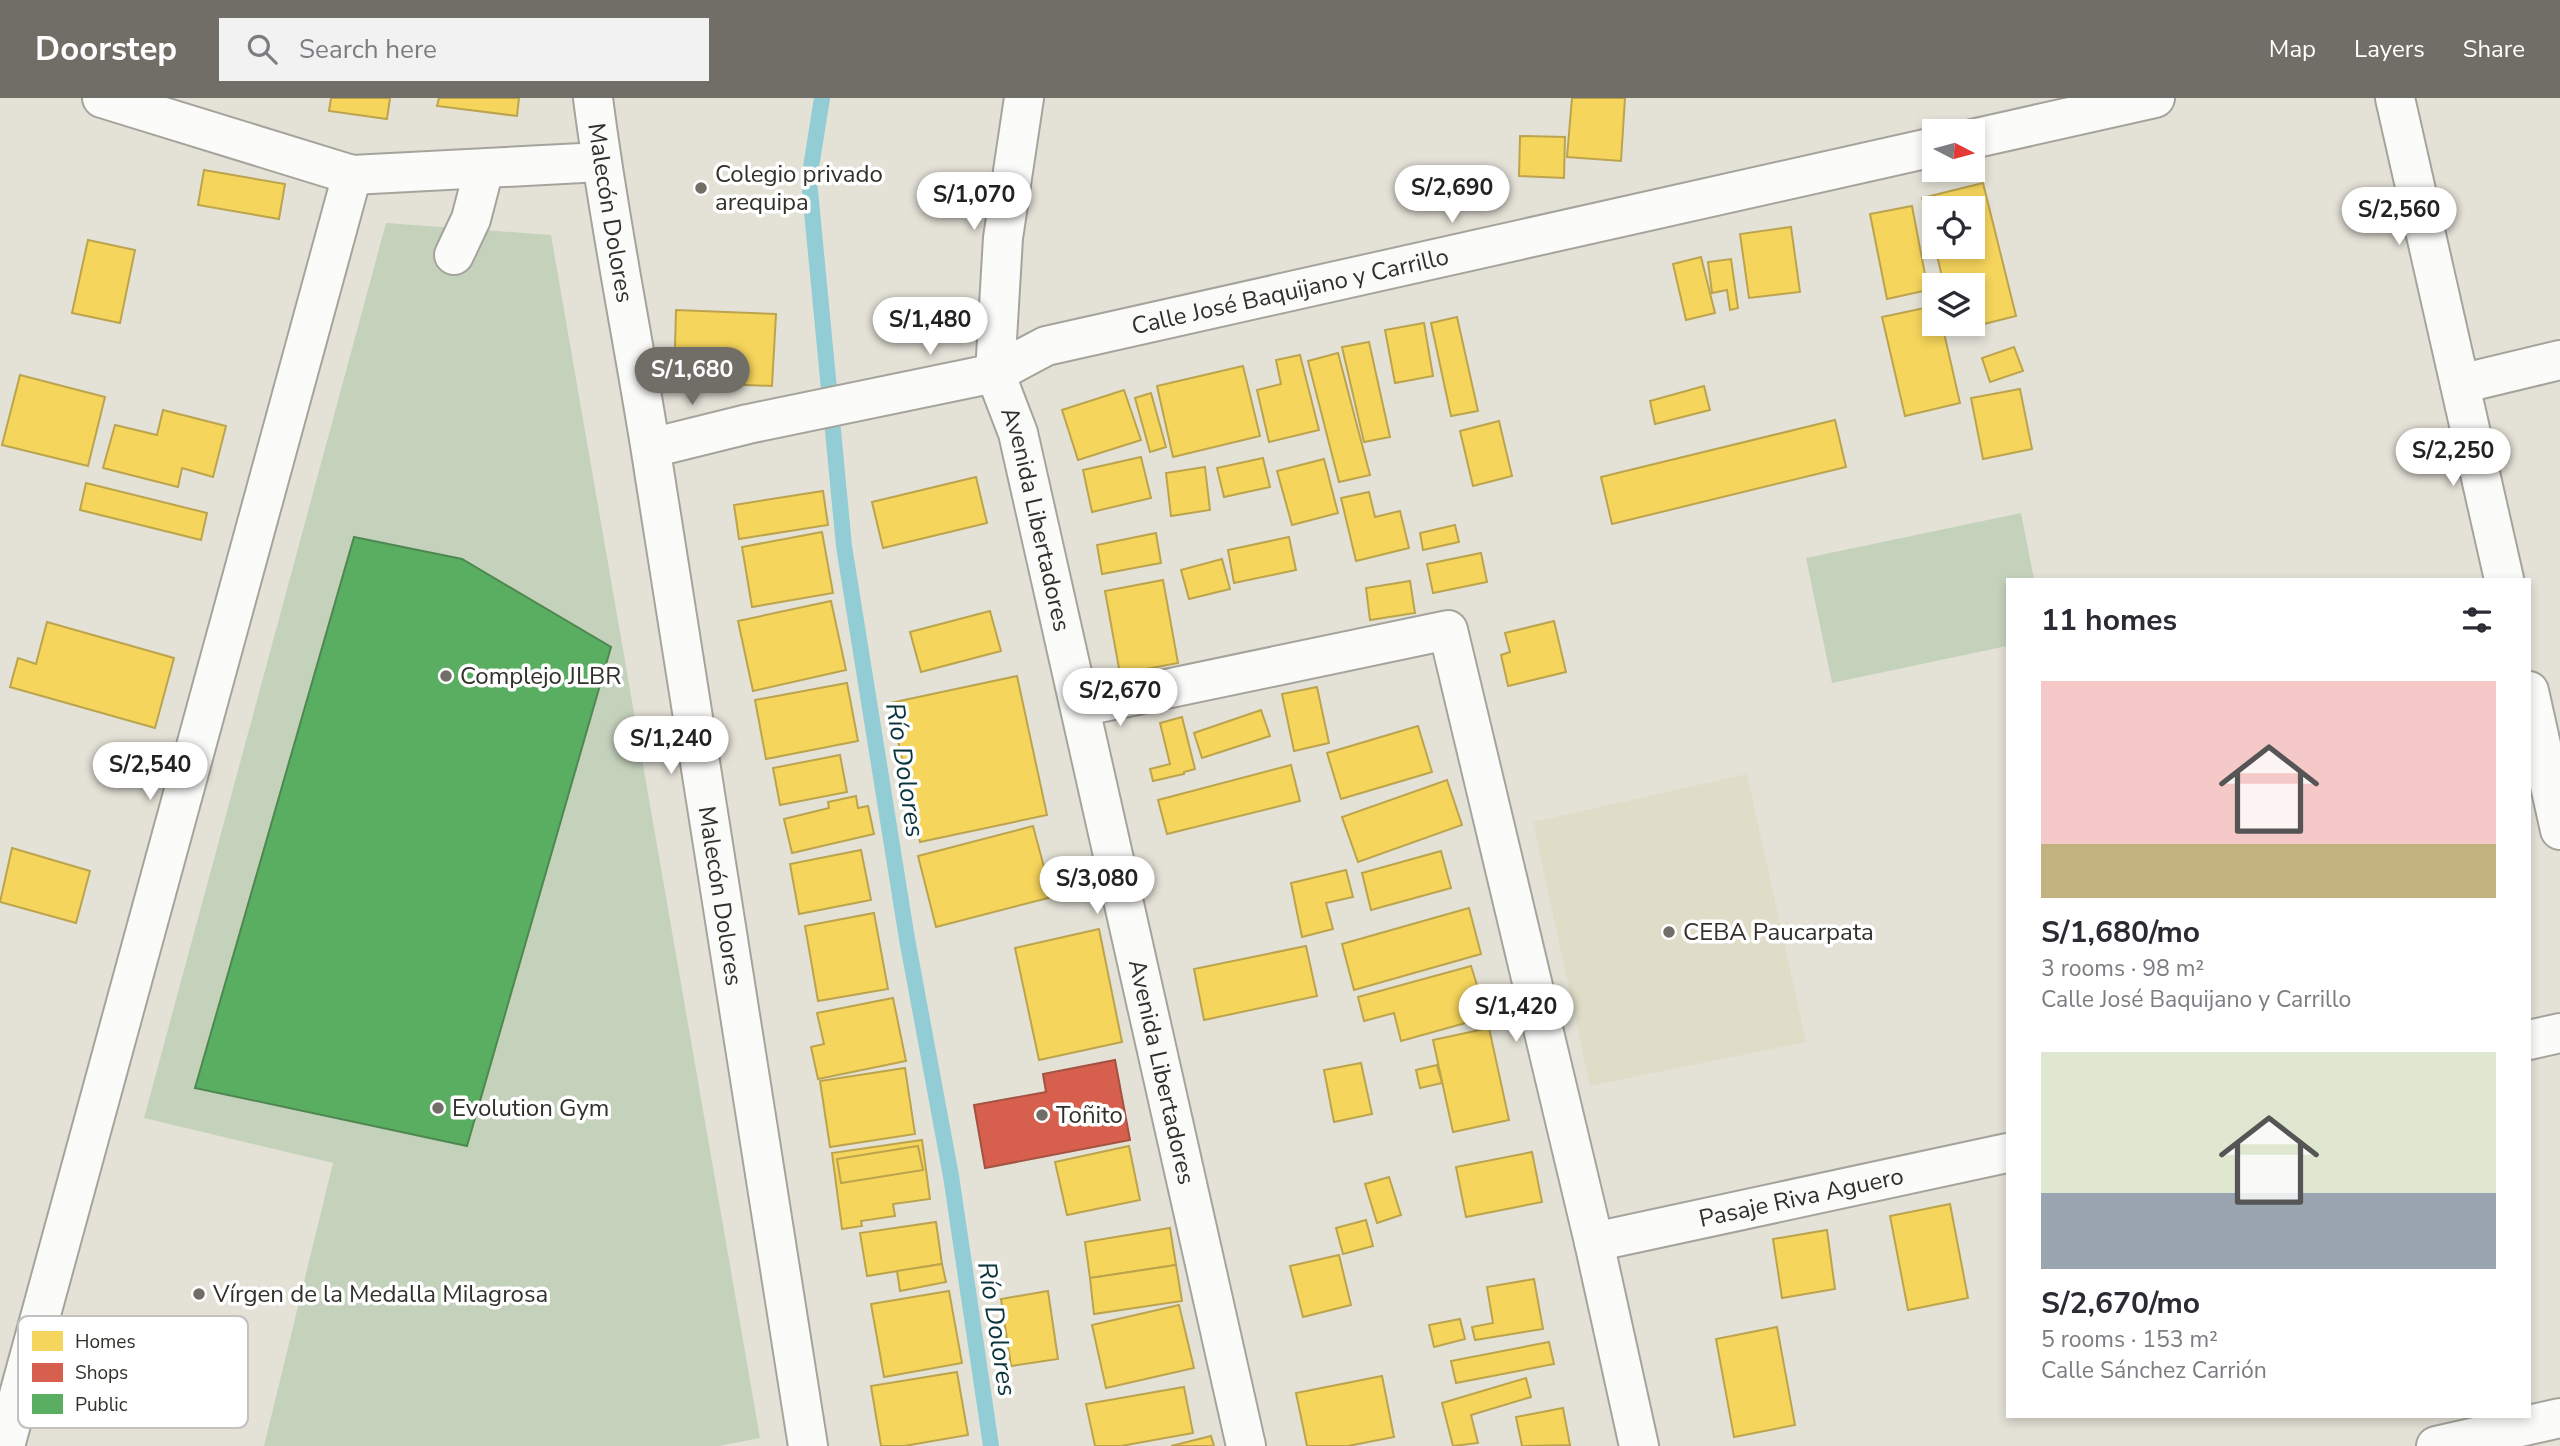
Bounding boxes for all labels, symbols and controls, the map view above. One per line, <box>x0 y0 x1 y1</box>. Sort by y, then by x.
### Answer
search box <box>219 18 709 81</box>
text: Doorstep <box>35 27 177 72</box>
icon: search <box>243 30 281 68</box>
text: Search here <box>299 32 437 67</box>
text: Map <box>2269 33 2316 65</box>
text: Layers <box>2354 33 2425 65</box>
text: Share <box>2463 33 2525 65</box>
north arrow <box>1922 119 1984 182</box>
map controls <box>1922 119 1985 336</box>
street label: Malecón Dolores <box>580 121 641 305</box>
place label: Colegio privado arequipa <box>715 158 883 218</box>
pin: S/2,690 <box>1387 166 1517 225</box>
pin: S/1,070 <box>909 172 1039 232</box>
text: S/2,690 <box>1411 172 1493 203</box>
text: S/1,070 <box>933 179 1015 210</box>
marker: Colegio privado arequipa <box>693 180 709 196</box>
pin: S/2,560 <box>2334 188 2464 247</box>
text: S/2,560 <box>2358 194 2440 225</box>
button: locate <box>1922 196 1985 259</box>
street label: Calle José Baquijano y Carrillo <box>1129 240 1452 342</box>
button: layers <box>1922 273 1985 336</box>
pin: S/1,480 <box>865 298 995 357</box>
text: S/1,480 <box>889 304 971 335</box>
pin: S/1,680 <box>627 348 757 407</box>
text: S/1,680 <box>651 354 733 385</box>
street label: Avenida Libertadores <box>993 402 1078 634</box>
pin: S/2,250 <box>2388 428 2518 488</box>
text: S/2,250 <box>2412 435 2494 466</box>
text: 11 homes <box>2041 600 2177 641</box>
icon: filters <box>2458 601 2496 639</box>
place label: Complejo JLBR <box>460 660 621 692</box>
marker: Complejo JLBR <box>438 668 454 684</box>
pin: S/2,670 <box>1055 668 1185 728</box>
text: S/2,670 <box>1079 675 1161 706</box>
water label: Río Dolores <box>877 700 933 840</box>
pin: S/1,240 <box>606 716 736 776</box>
text: S/1,240 <box>630 723 712 754</box>
icon: home <box>2206 726 2332 852</box>
pin: S/2,540 <box>85 742 215 802</box>
text: S/2,540 <box>109 749 191 780</box>
street label: Malecón Dolores <box>691 804 750 988</box>
pin: S/3,080 <box>1032 856 1162 916</box>
text: S/3,080 <box>1056 863 1138 894</box>
text: S/1,680/mo <box>2041 912 2200 953</box>
place label: CEBA Paucarpata <box>1683 916 1874 948</box>
marker: CEBA Paucarpata <box>1661 924 1677 940</box>
text: 3 rooms · 98 m² <box>2041 953 2204 984</box>
street label: Avenida Libertadores <box>1121 956 1203 1188</box>
pin: S/1,420 <box>1451 984 1581 1044</box>
text: Calle José Baquijano y Carrillo <box>2041 984 2351 1015</box>
text: S/1,420 <box>1475 991 1557 1022</box>
place label: Evolution Gym <box>452 1092 609 1124</box>
icon: home <box>2206 1097 2332 1223</box>
place label: Toñito <box>1056 1099 1123 1131</box>
marker: Evolution Gym <box>430 1100 446 1116</box>
marker: Toñito <box>1034 1107 1050 1123</box>
street label: Pasaje Riva Aguero <box>1696 1160 1907 1235</box>
water label: Río Dolores <box>969 1259 1025 1399</box>
place label: Vírgen de la Medalla Milagrosa <box>212 1278 548 1310</box>
text: S/2,670/mo <box>2041 1283 2200 1324</box>
marker: Vírgen de la Medalla Milagrosa <box>191 1286 207 1302</box>
legend <box>18 1316 248 1428</box>
text: 5 rooms · 153 m² <box>2041 1324 2218 1355</box>
text: Homes <box>75 1329 136 1355</box>
text: Calle Sánchez Carrión <box>2041 1355 2267 1386</box>
text: Shops <box>75 1360 128 1386</box>
text: Public <box>75 1392 128 1418</box>

